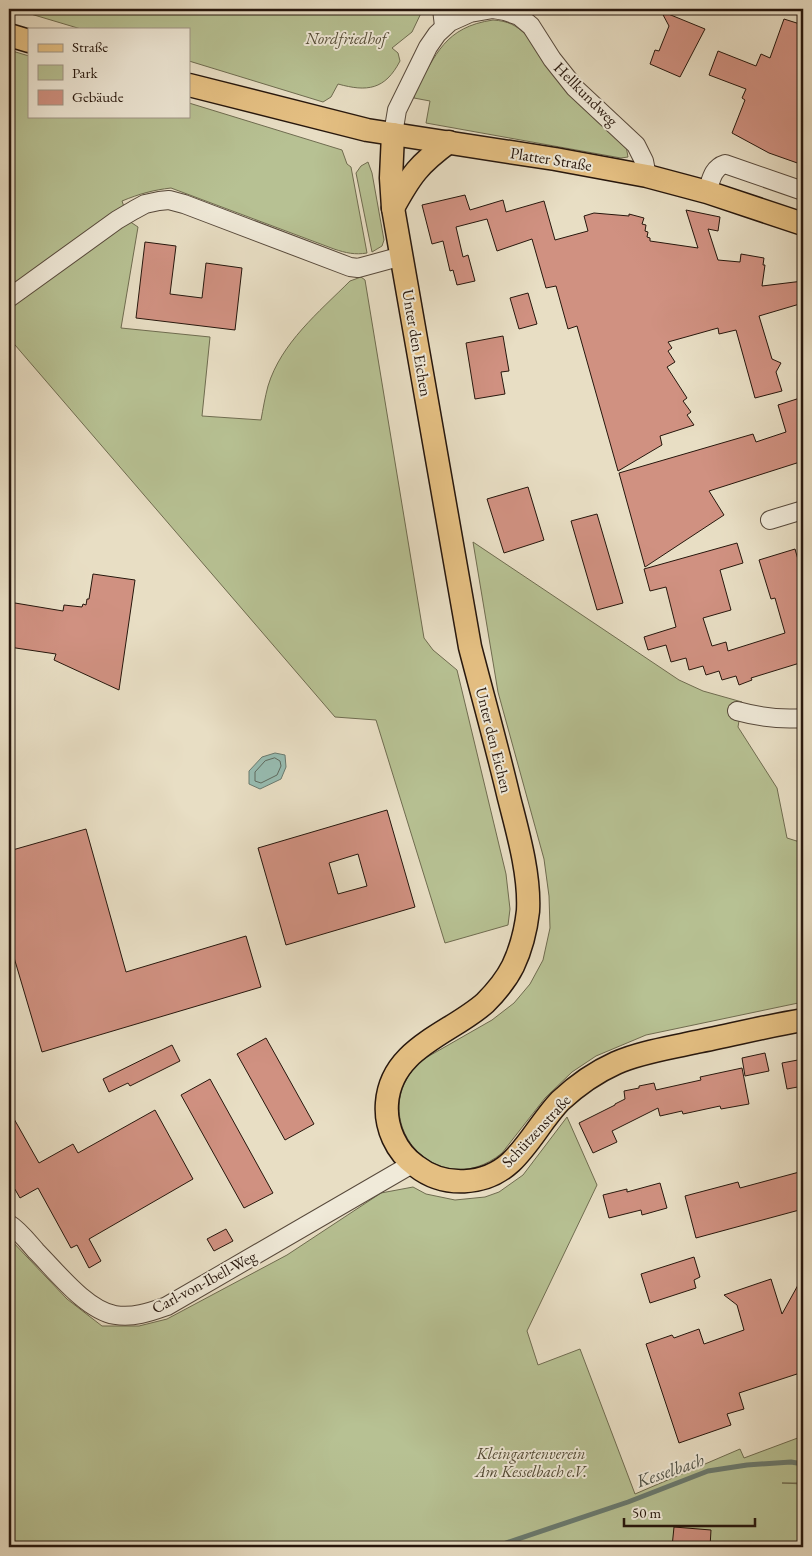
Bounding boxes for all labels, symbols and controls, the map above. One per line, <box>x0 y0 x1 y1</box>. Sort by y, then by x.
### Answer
legend <box>28 28 190 118</box>
park label: Nordfriedhof <box>305 28 390 49</box>
text: Straße <box>72 37 108 56</box>
street label: Hellkundweg <box>549 57 624 132</box>
text: Park <box>72 63 99 82</box>
text: Gebäude <box>72 87 124 106</box>
street label: Platter Straße <box>509 142 593 176</box>
street label: Unter den Eichen <box>397 288 437 399</box>
street label: Unter den Eichen <box>471 685 517 796</box>
street label: Schützenstraße <box>497 1090 575 1172</box>
street label: Carl-von-Ibell-Weg <box>148 1245 261 1318</box>
park label: Kleingartenverein Am Kesselbach e.V. <box>474 1443 587 1482</box>
water label: Kesselbach <box>632 1448 707 1493</box>
scale bar <box>624 1496 756 1528</box>
text: 50 m <box>632 1503 661 1522</box>

